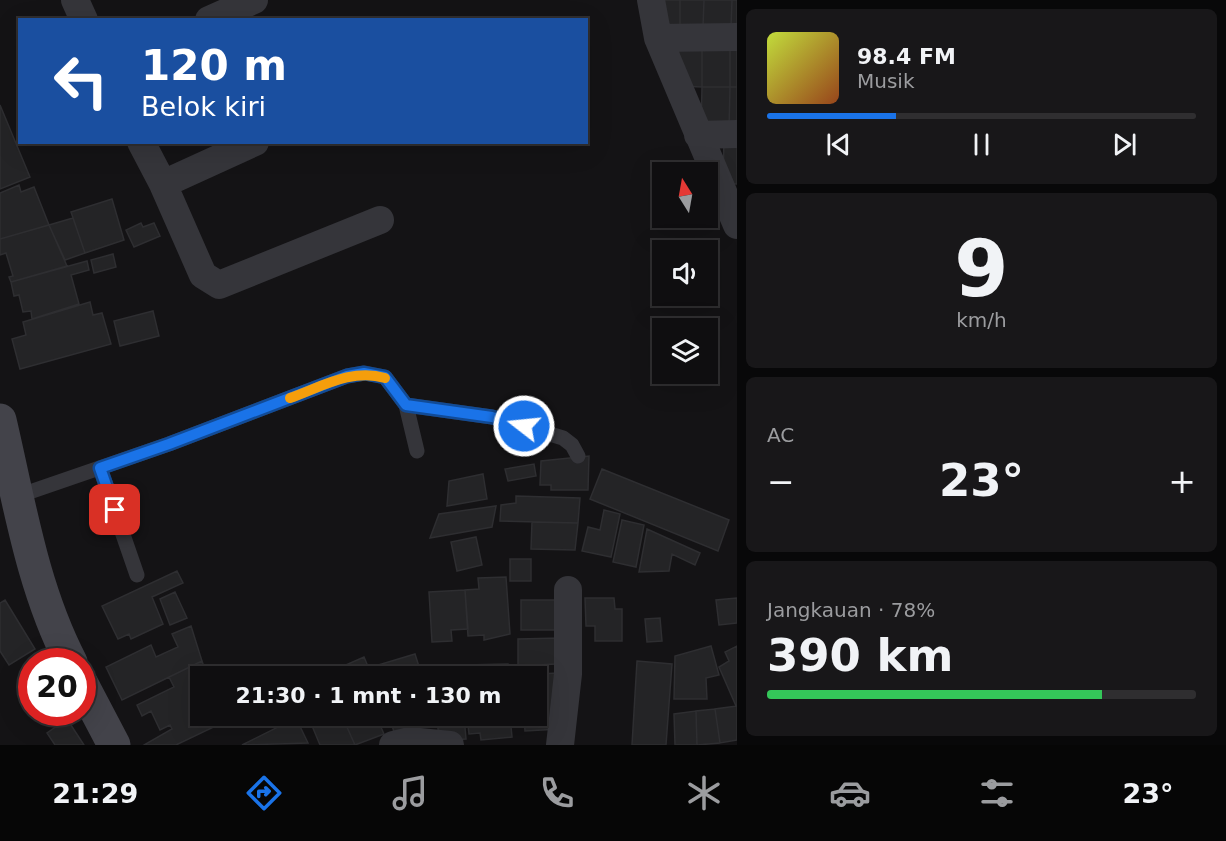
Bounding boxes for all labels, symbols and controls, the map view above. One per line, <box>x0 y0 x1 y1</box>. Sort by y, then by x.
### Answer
text: 120 m <box>141 41 287 90</box>
icon: left <box>42 42 120 120</box>
text: 98.4 FM <box>857 44 956 69</box>
text: Musik <box>857 69 915 93</box>
text: Belok kiri <box>141 91 266 122</box>
icon: previous <box>822 128 855 161</box>
icon: pause <box>965 128 998 161</box>
icon: next <box>1108 128 1141 161</box>
north arrow <box>652 162 718 228</box>
map controls <box>652 162 718 384</box>
text: 9 <box>954 224 1009 314</box>
button: sound <box>652 240 718 306</box>
text: km/h <box>956 308 1007 332</box>
button: layers <box>652 318 718 384</box>
position arrow <box>492 394 556 458</box>
text: AC <box>767 423 794 447</box>
text: 23° <box>939 454 1024 507</box>
text: − <box>767 462 795 501</box>
text: + <box>1168 462 1196 501</box>
pin <box>89 484 140 535</box>
icon: arrive <box>98 493 131 526</box>
text: Jangkauan · 78% <box>767 598 935 622</box>
text: 390 km <box>767 629 953 682</box>
speed limit sign: 20 <box>18 648 96 726</box>
text: 21:30 · 1 mnt · 130 m <box>236 683 501 708</box>
icon: directions <box>243 772 285 814</box>
icon: music <box>389 772 431 814</box>
icon: phone <box>536 772 578 814</box>
icon: climate <box>683 772 725 814</box>
icon: car <box>829 772 871 814</box>
icon: filters <box>976 772 1018 814</box>
text: 21:29 <box>52 778 138 809</box>
text: 23° <box>1123 778 1174 809</box>

